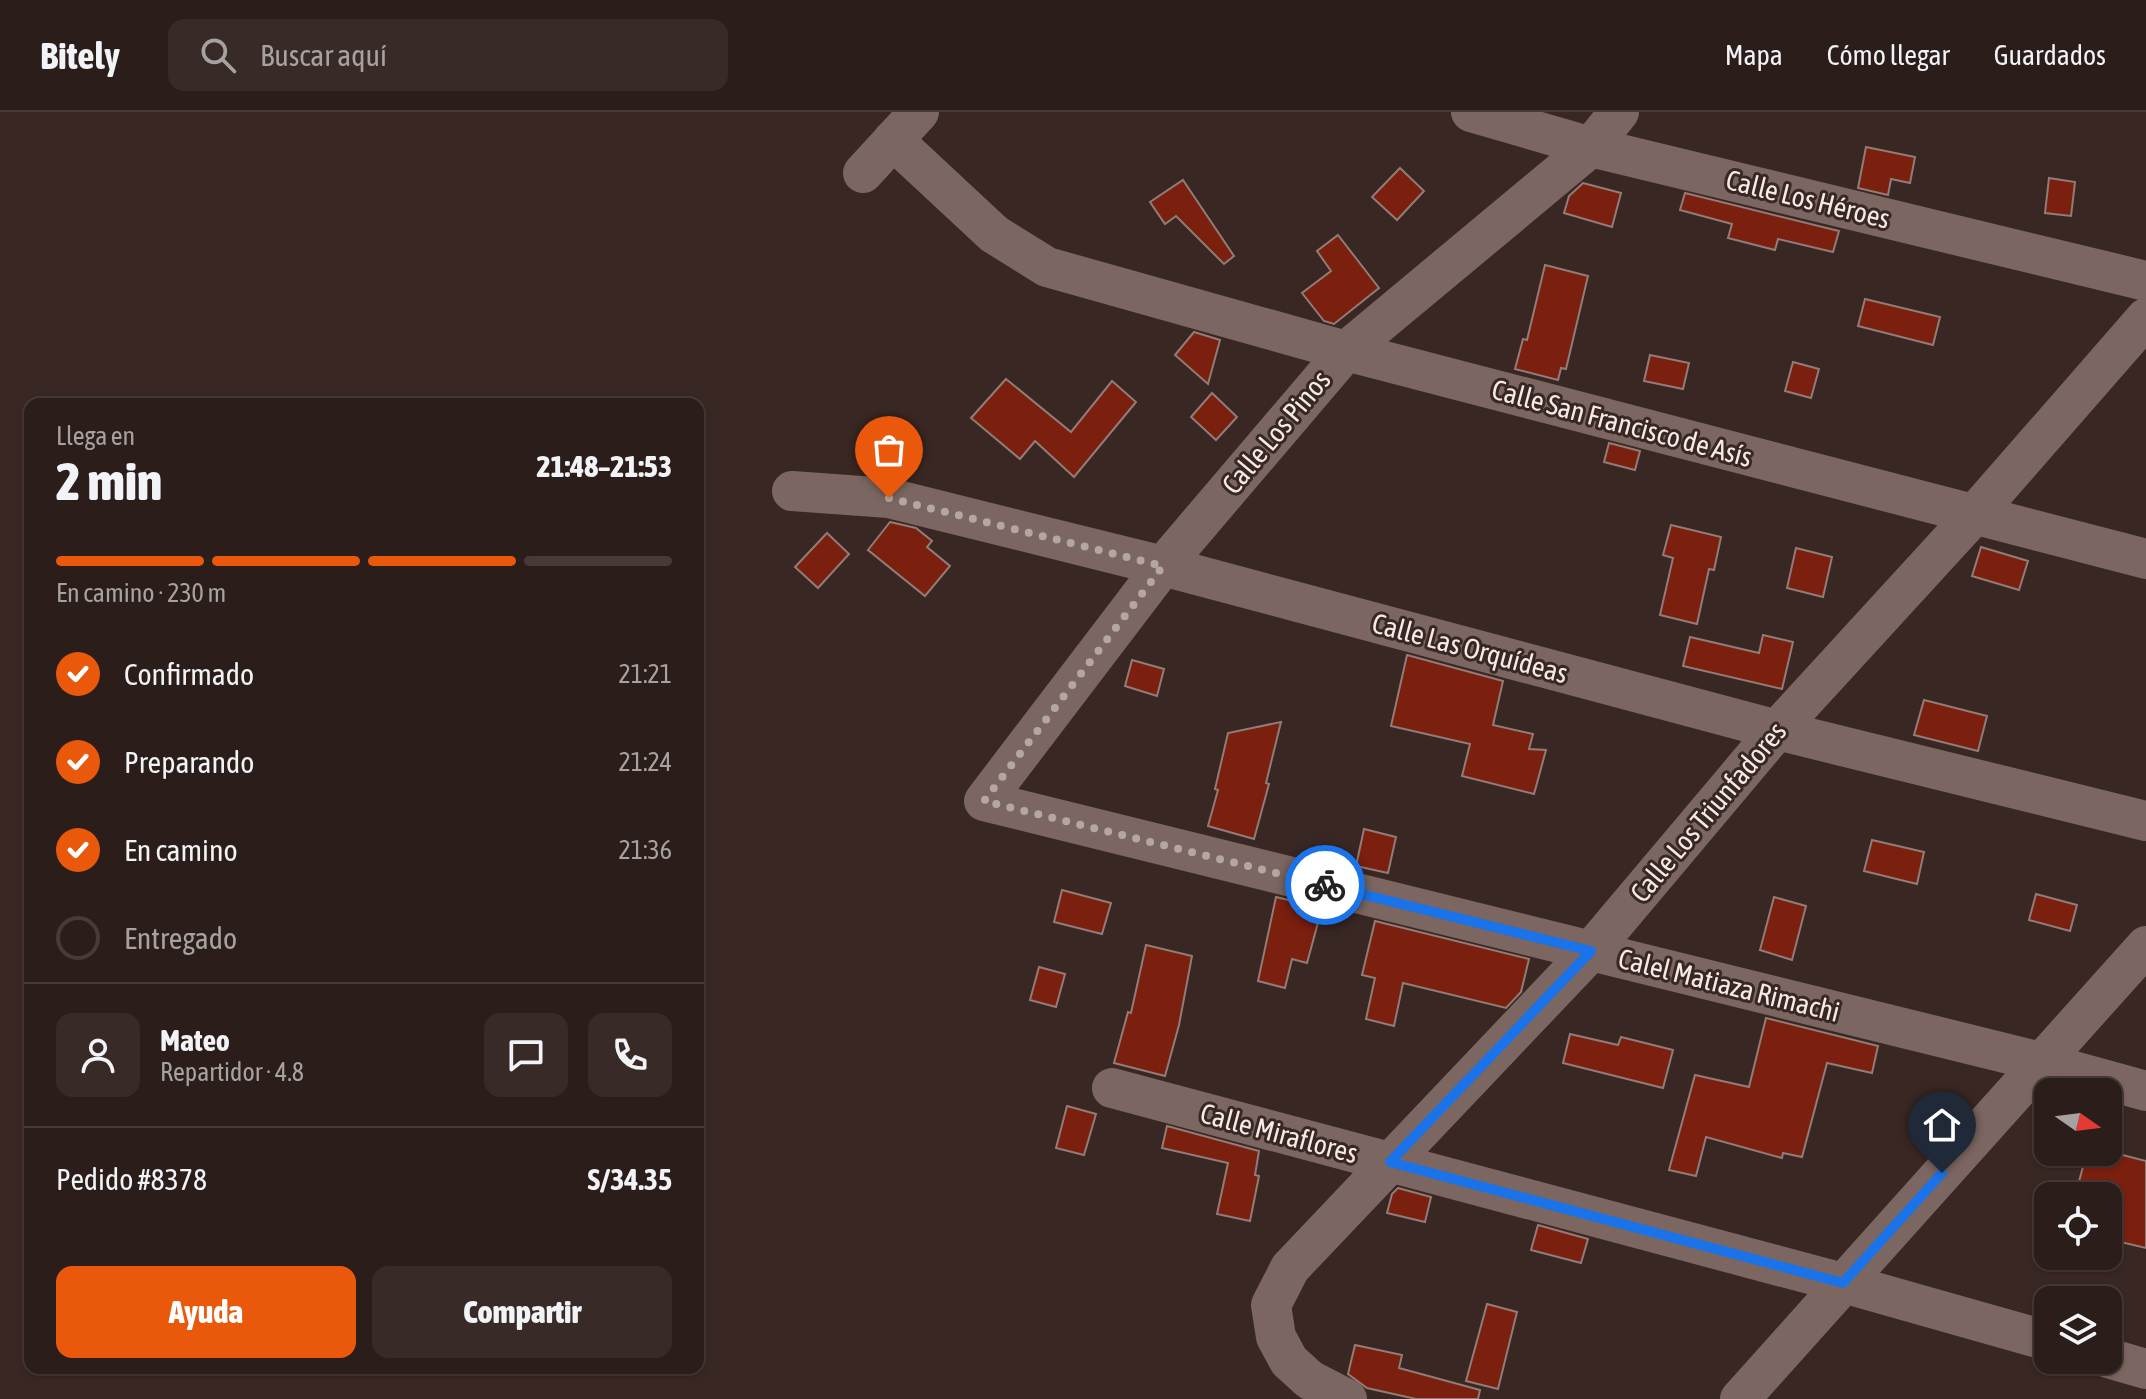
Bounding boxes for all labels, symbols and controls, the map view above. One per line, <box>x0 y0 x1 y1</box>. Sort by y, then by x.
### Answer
search box <box>168 19 728 91</box>
icon: search <box>196 33 240 77</box>
text: Bitely <box>40 34 120 77</box>
text: Buscar aquí <box>260 38 387 72</box>
text: Mapa <box>1725 39 1783 71</box>
text: Cómo llegar <box>1827 39 1950 71</box>
text: Guardados <box>1994 39 2106 71</box>
street label: Calle Los Héroes <box>1723 163 1893 235</box>
street label: Calle Los Pinos <box>1215 364 1337 500</box>
street label: Calle San Francisco de Asís <box>1489 373 1755 473</box>
pin <box>855 416 923 498</box>
text: Llega en <box>56 421 135 451</box>
icon: bag <box>867 428 911 472</box>
text: 21:48–21:53 <box>537 449 672 483</box>
text: 2 min <box>56 451 162 511</box>
text: En camino · 230 m <box>56 578 226 608</box>
street label: Calle Las Orquídeas <box>1369 607 1571 689</box>
icon: check <box>56 652 100 696</box>
text: Confirmado <box>124 657 254 691</box>
text: 21:21 <box>618 659 672 689</box>
street label: Calle Los Triunfadores <box>1623 716 1793 908</box>
icon: check <box>56 740 100 784</box>
text: Preparando <box>124 745 254 779</box>
text: 21:24 <box>618 747 672 777</box>
icon: check <box>56 828 100 872</box>
text: En camino <box>124 833 238 867</box>
text: 21:36 <box>618 835 672 865</box>
courier <box>1285 845 1365 925</box>
icon: bike <box>1303 863 1347 907</box>
text: Entregado <box>124 921 237 955</box>
street label: Calel Matiaza Rimachi <box>1615 942 1843 1028</box>
button: person <box>56 1013 140 1097</box>
button: chat <box>484 1013 568 1097</box>
button: phone <box>588 1013 672 1097</box>
text: Mateo <box>160 1023 230 1057</box>
text: Repartidor · 4.8 <box>160 1057 304 1087</box>
north arrow <box>2034 1078 2122 1166</box>
map controls <box>2034 1078 2122 1374</box>
pin <box>1908 1091 1976 1173</box>
street label: Calle Miraflores <box>1197 1097 1361 1169</box>
icon: home <box>1920 1103 1964 1147</box>
text: Pedido #8378 <box>56 1162 207 1196</box>
text: S/34.35 <box>588 1162 672 1196</box>
button: locate <box>2034 1182 2122 1270</box>
button: Ayuda <box>56 1266 356 1358</box>
button: Compartir <box>372 1266 672 1358</box>
button: layers <box>2034 1286 2122 1374</box>

